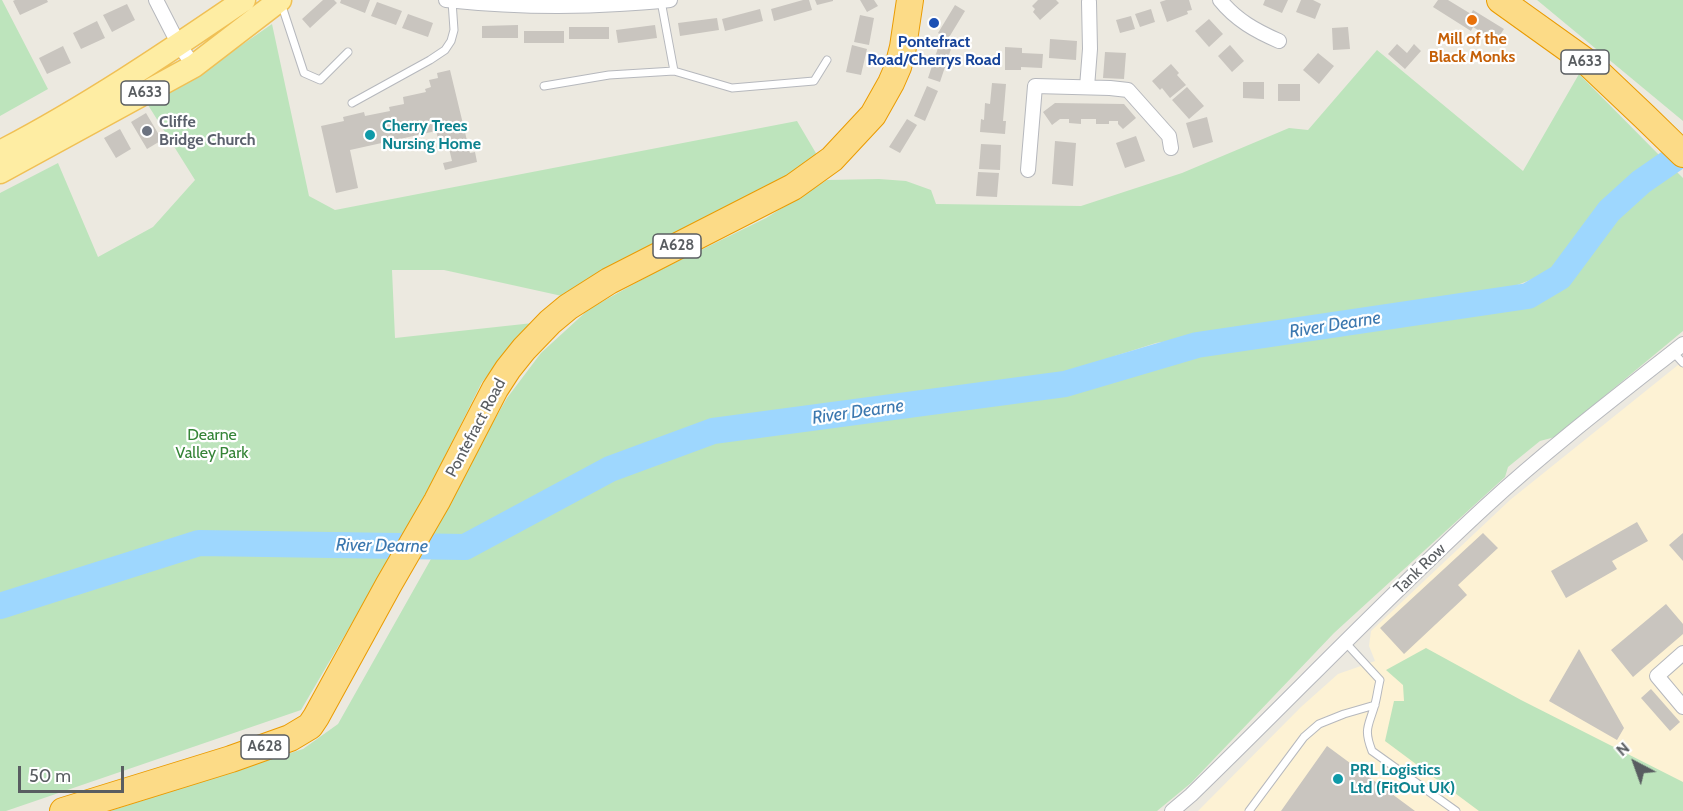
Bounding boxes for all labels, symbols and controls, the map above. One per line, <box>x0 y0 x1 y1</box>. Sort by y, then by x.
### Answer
marker: Mill of the Black Monks <box>1465 13 1479 27</box>
marker: Pontefract Road/Cherrys Road <box>927 16 941 30</box>
place label: Mill of the Black Monks <box>1429 29 1515 67</box>
place label: Pontefract Road/Cherrys Road <box>867 32 1001 70</box>
road number: A633 <box>1561 50 1609 74</box>
road number: A633 <box>121 81 169 105</box>
place label: Cliffe Bridge Church <box>159 112 256 150</box>
place label: Cherry Trees Nursing Home <box>382 116 481 154</box>
marker: Cliffe Bridge Church <box>140 124 154 138</box>
marker: Cherry Trees Nursing Home <box>363 128 377 142</box>
road number: A628 <box>653 234 701 258</box>
water label: River Dearne <box>1288 307 1382 343</box>
street label: Pontefract Road <box>442 375 510 481</box>
water label: River Dearne <box>811 395 905 429</box>
park label: Dearne Valley Park <box>176 425 248 463</box>
water label: River Dearne <box>336 534 428 558</box>
street label: Tank Row <box>1390 540 1450 598</box>
north arrow <box>1605 733 1665 793</box>
road number: A628 <box>241 735 289 759</box>
text: N <box>1612 738 1633 760</box>
scale bar <box>21 754 128 792</box>
place label: PRL Logistics Ltd (FitOut UK) <box>1350 760 1455 798</box>
text: 50 m <box>29 765 71 787</box>
marker: PRL Logistics Ltd (FitOut UK) <box>1331 772 1345 786</box>

